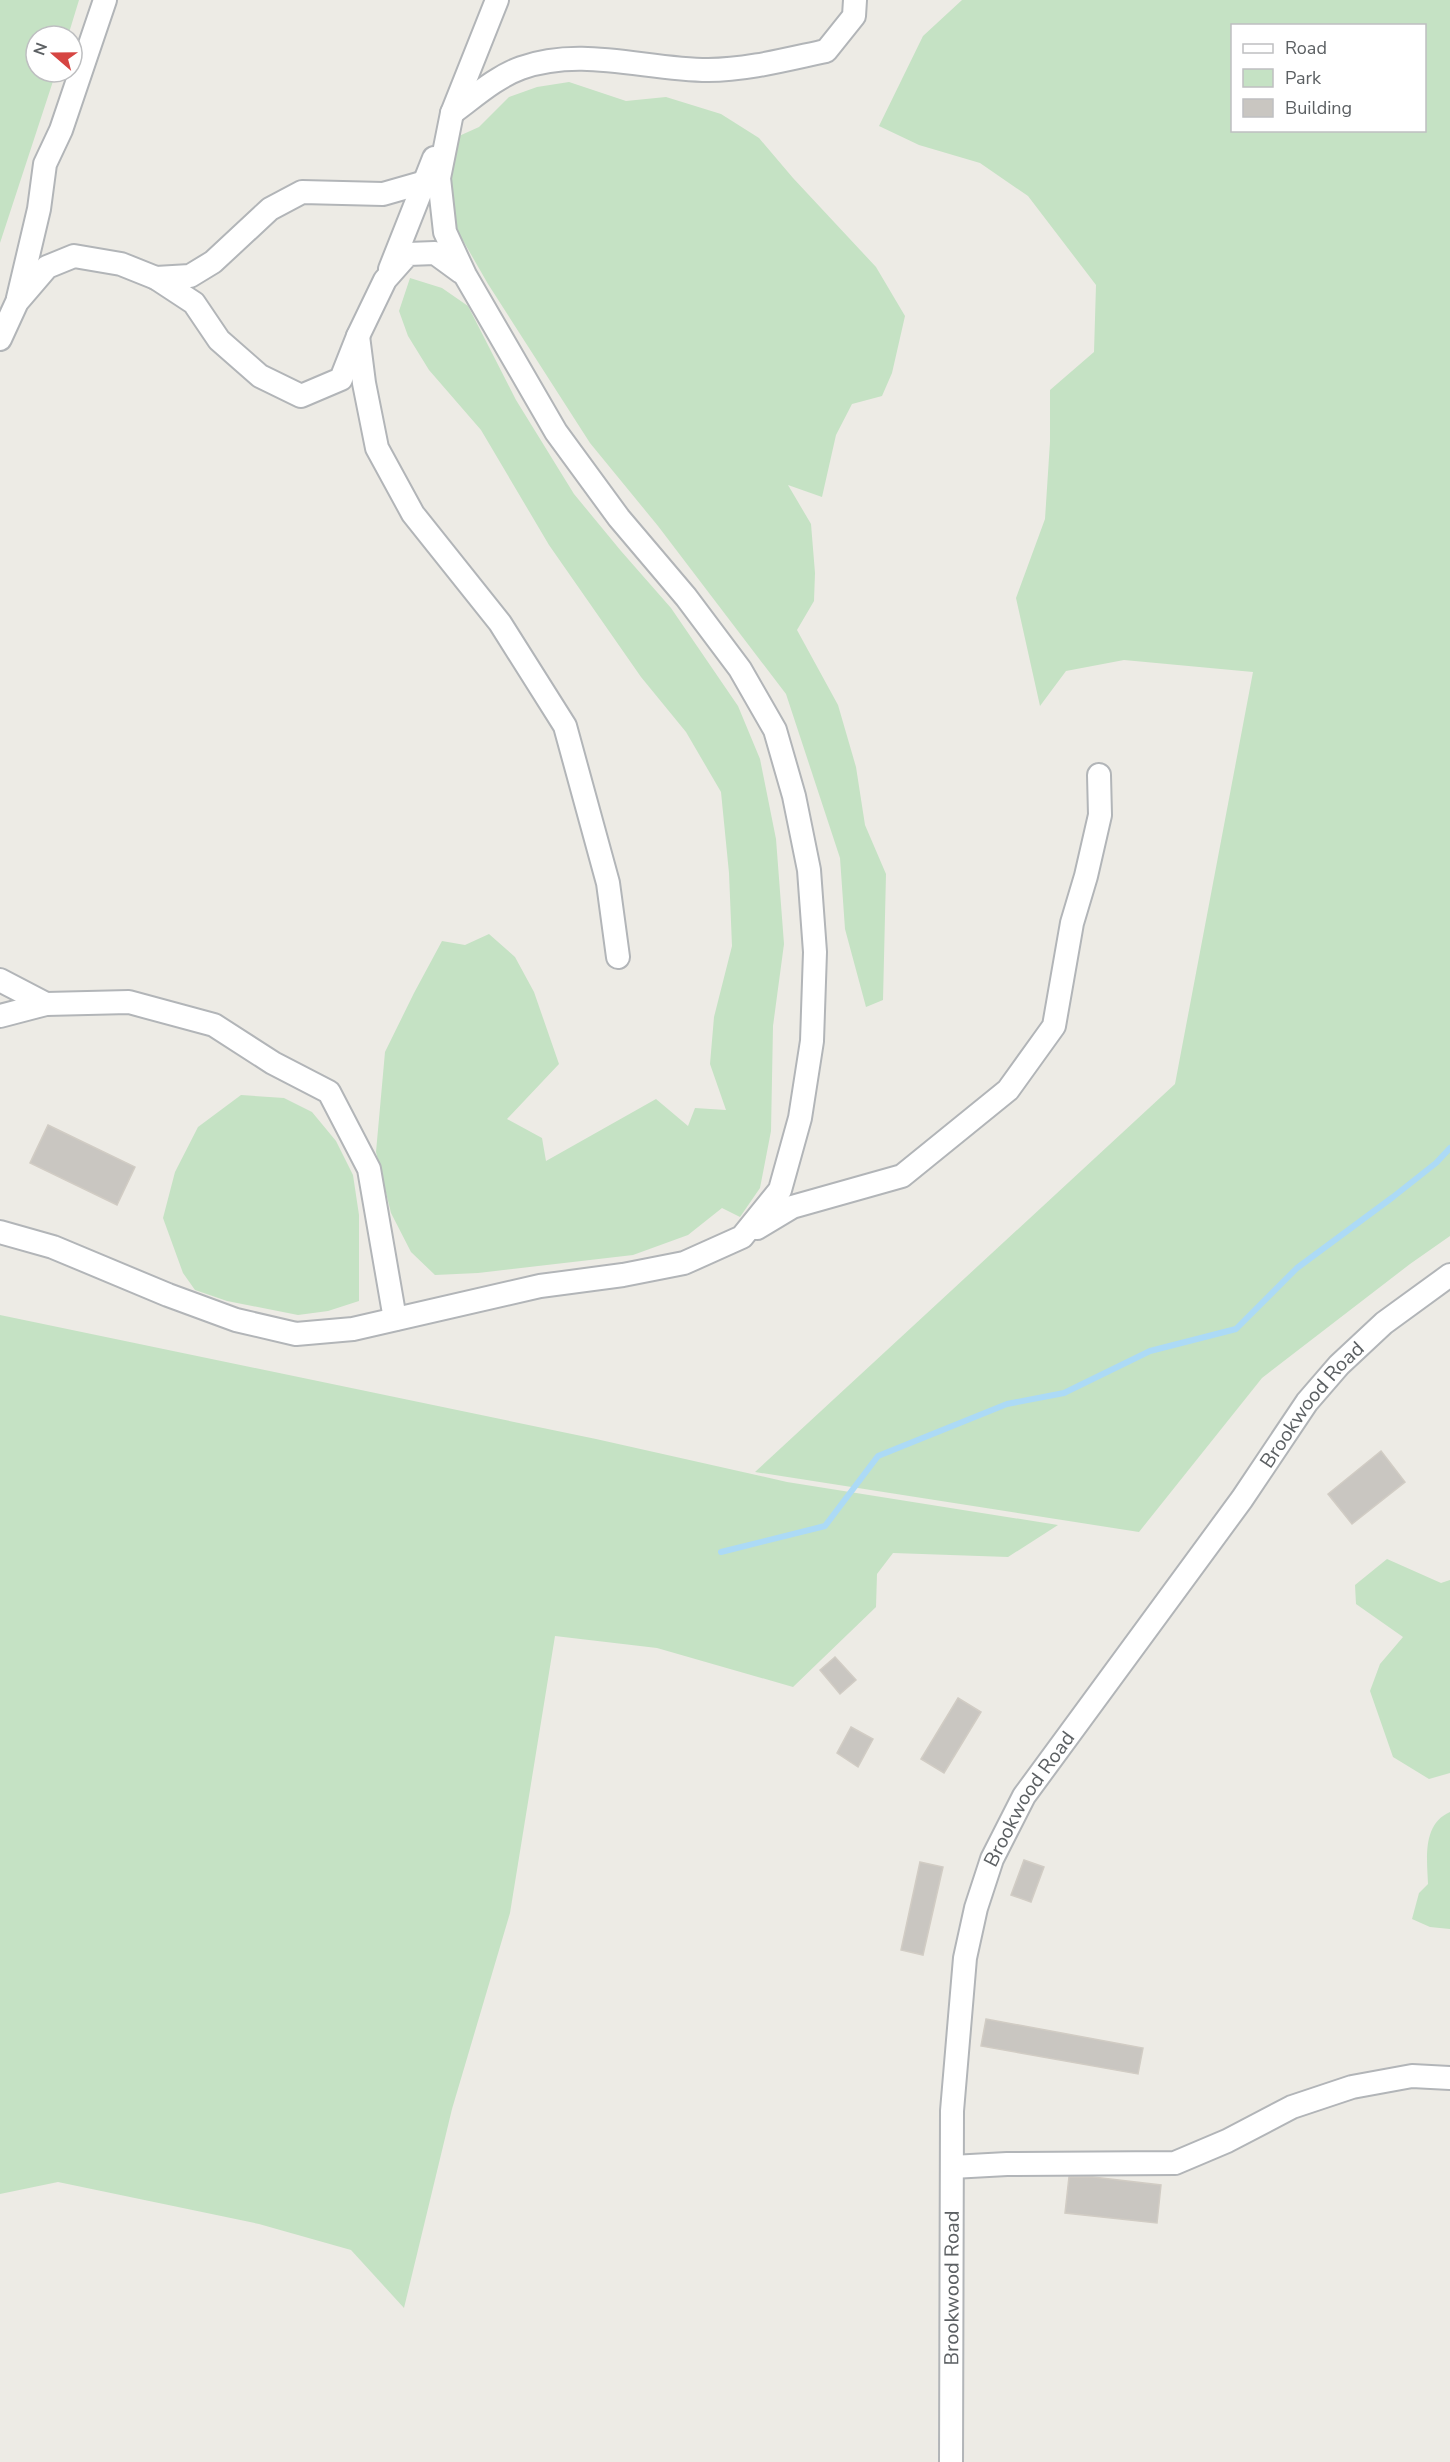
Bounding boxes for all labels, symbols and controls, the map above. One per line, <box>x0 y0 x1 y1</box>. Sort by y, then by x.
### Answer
north arrow <box>24 24 84 84</box>
legend <box>1231 24 1426 132</box>
text: Road <box>1285 36 1327 60</box>
text: N <box>28 40 53 59</box>
text: Park <box>1285 66 1322 90</box>
text: Building <box>1285 96 1352 120</box>
street label: Brookwood Road <box>1253 1335 1370 1473</box>
street label: Brookwood Road <box>977 1726 1081 1871</box>
street label: Brookwood Road <box>938 2211 965 2365</box>

